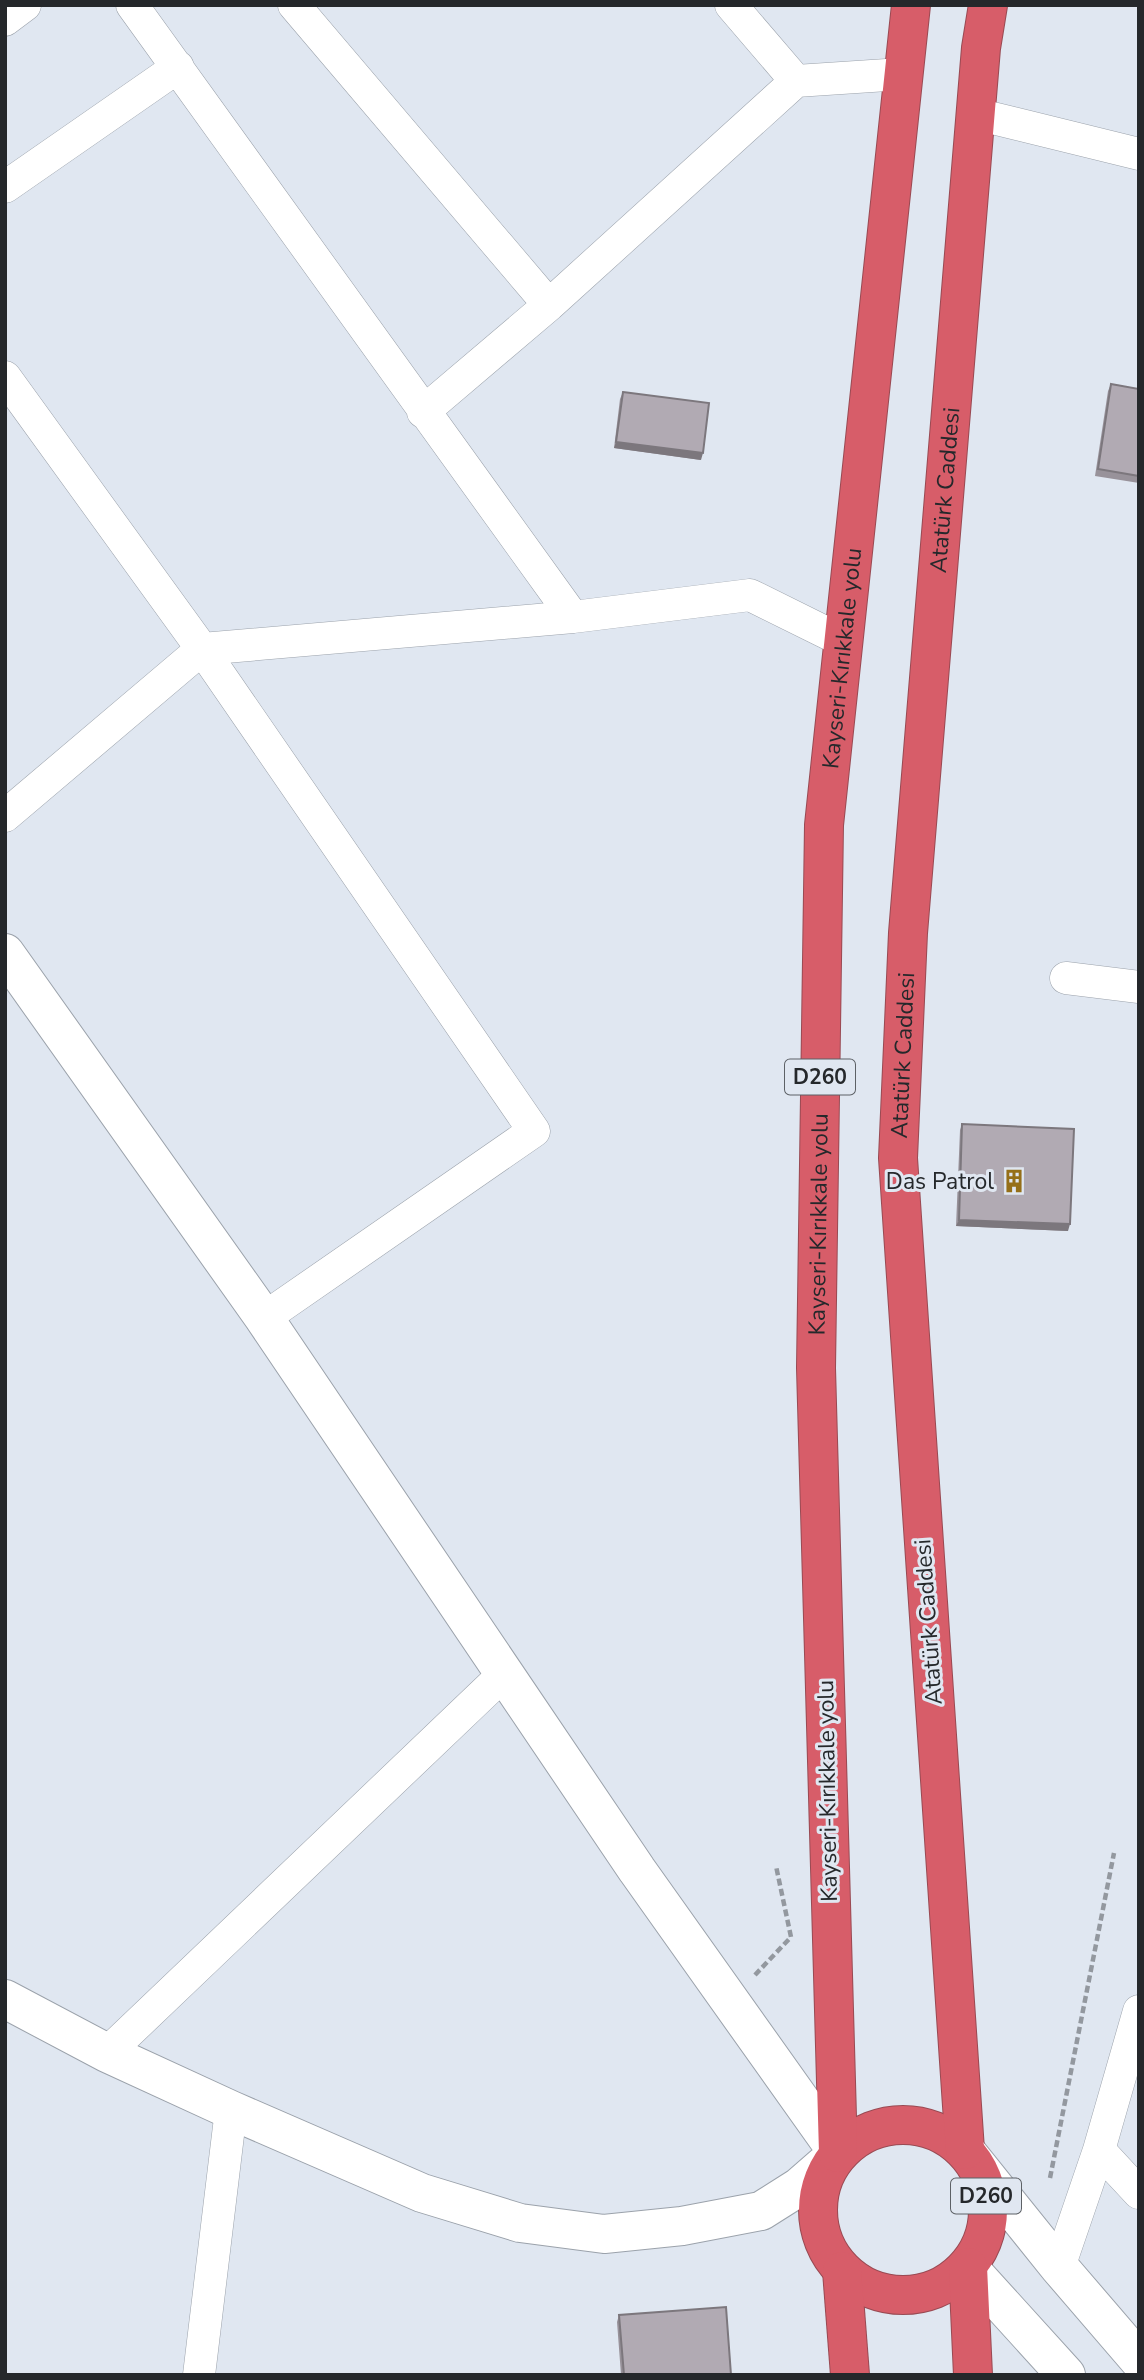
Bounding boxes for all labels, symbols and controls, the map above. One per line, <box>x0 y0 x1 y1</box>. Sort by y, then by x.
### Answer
street label: Atatürk Caddesi <box>923 406 967 574</box>
street label: Kayseri-Kırıkkale yolu <box>815 546 869 770</box>
street label: Atatürk Caddesi <box>884 972 922 1139</box>
road number: D260 <box>785 1060 855 1094</box>
street label: Kayseri-Kırıkkale yolu <box>801 1113 836 1336</box>
place label: Das Patrol <box>886 1166 994 1197</box>
building icon: Das Patrol <box>1000 1167 1028 1195</box>
street label: Atatürk Caddesi <box>907 1538 950 1706</box>
street label: Kayseri-Kırıkkale yolu <box>810 1680 845 1902</box>
road number: D260 <box>951 2178 1021 2214</box>

